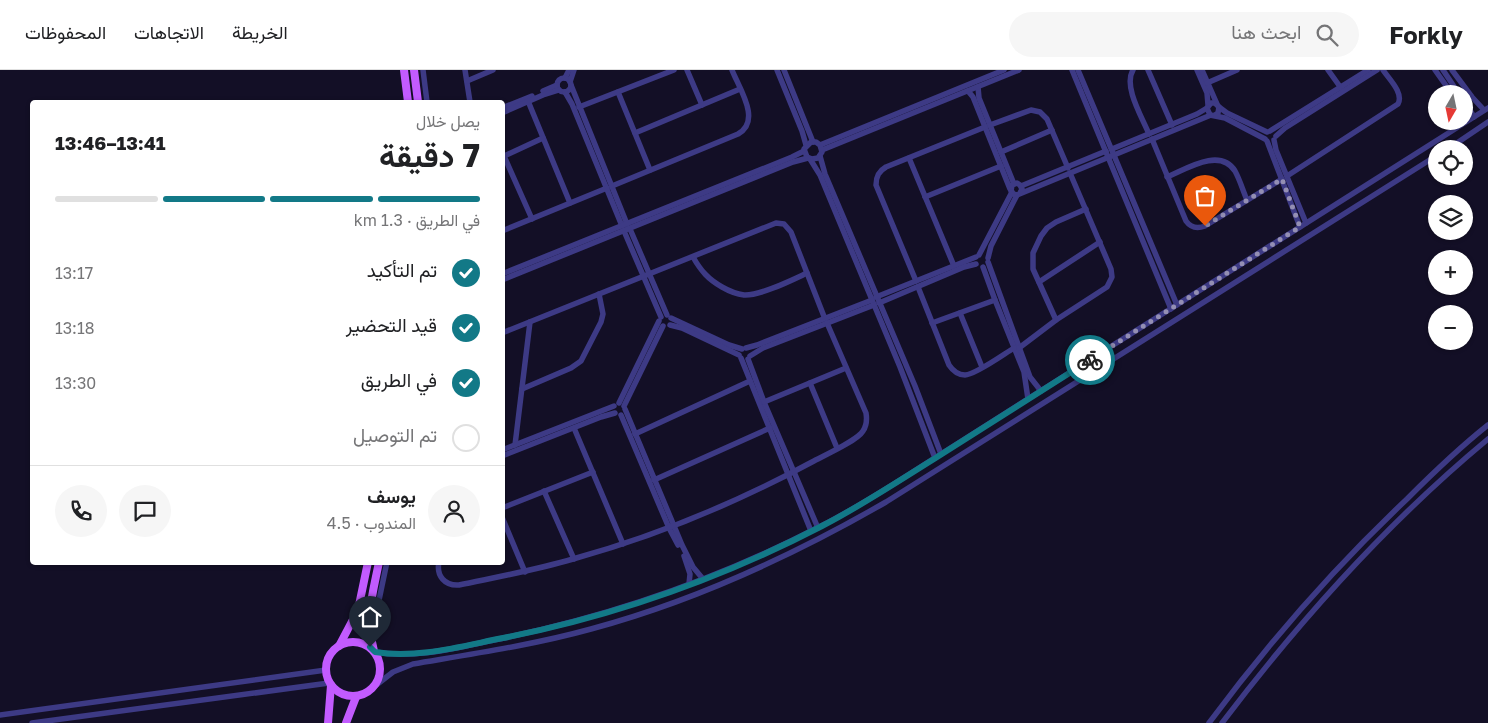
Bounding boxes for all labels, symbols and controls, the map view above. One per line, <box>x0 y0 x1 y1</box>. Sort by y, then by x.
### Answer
search box <box>1009 12 1359 57</box>
text: ابحث هنا <box>1231 20 1301 43</box>
text: Forkly <box>1389 20 1463 49</box>
text: المحفوظات <box>25 21 106 43</box>
text: الاتجاهات <box>134 21 204 43</box>
text: الخريطة <box>232 21 288 43</box>
icon: search <box>1313 21 1341 49</box>
north arrow <box>1428 85 1472 130</box>
map controls <box>1428 85 1473 350</box>
text: يصل خلال <box>416 111 480 131</box>
text: 13:41–13:46 <box>55 131 166 154</box>
text: 7 دقيقة <box>379 136 480 174</box>
button: locate <box>1428 140 1473 185</box>
pin <box>1184 175 1226 226</box>
icon: bag <box>1191 182 1219 210</box>
button: layers <box>1428 195 1473 240</box>
text: في الطريق · 1.3 km <box>354 210 480 230</box>
button: + <box>1428 250 1473 295</box>
text: تم التأكيد <box>367 258 437 281</box>
icon: check <box>452 259 480 287</box>
text: 13:17 <box>55 263 93 283</box>
button: − <box>1428 305 1473 350</box>
text: قيد التحضير <box>346 313 437 336</box>
icon: check <box>452 314 480 342</box>
text: 13:18 <box>55 318 94 338</box>
courier <box>1065 335 1115 385</box>
icon: bike <box>1076 346 1104 374</box>
text: في الطريق <box>361 368 437 391</box>
icon: check <box>452 369 480 397</box>
text: 13:30 <box>55 373 96 393</box>
text: تم التوصيل <box>353 423 437 446</box>
text: يوسف <box>367 484 416 507</box>
button: phone <box>55 485 107 537</box>
button: chat <box>119 485 171 537</box>
button: person <box>428 485 480 537</box>
text: المندوب · 4.5 <box>327 513 416 533</box>
pin <box>349 596 391 647</box>
icon: home <box>356 603 384 631</box>

